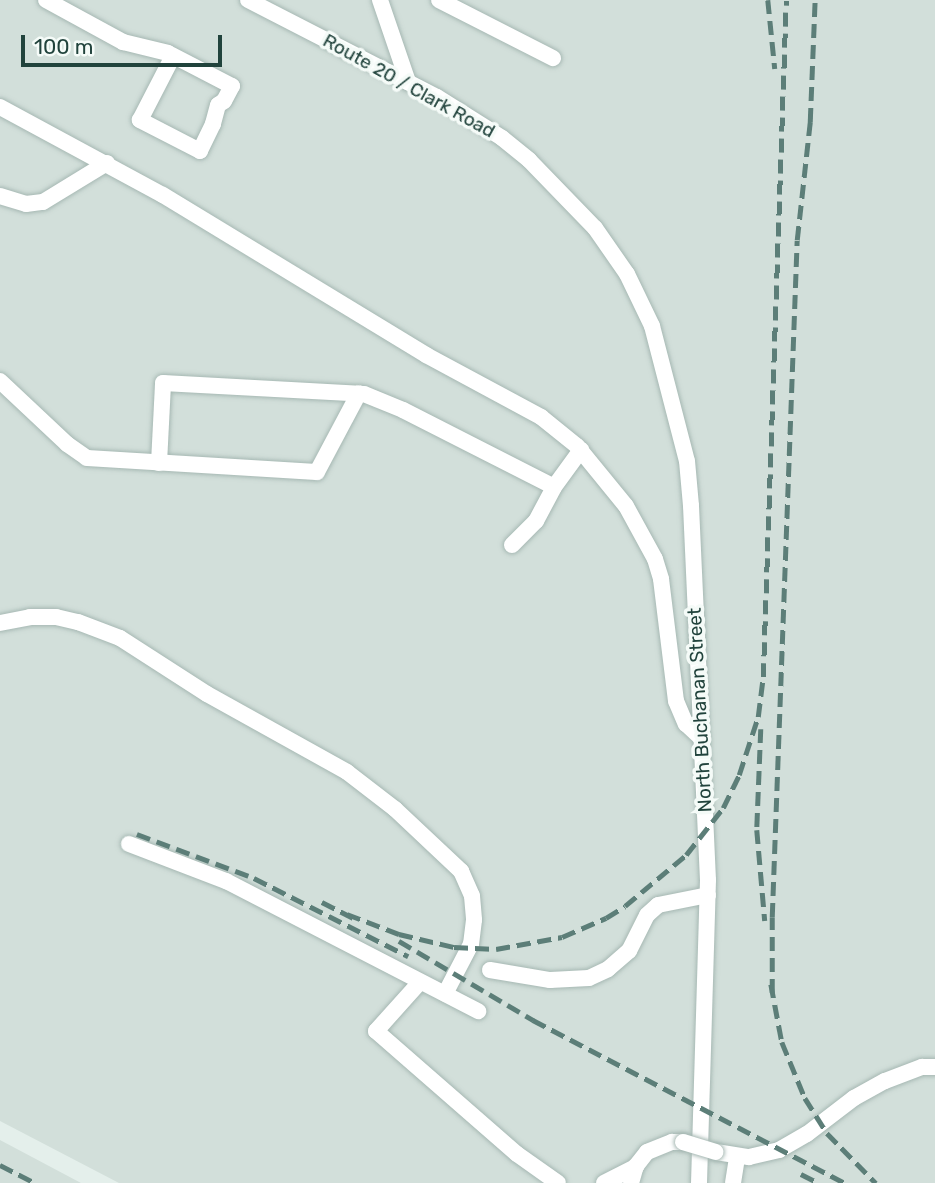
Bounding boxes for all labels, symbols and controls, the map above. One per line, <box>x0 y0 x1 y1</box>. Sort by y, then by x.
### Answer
scale bar <box>24 21 226 65</box>
street label: Route 20 / Clark Road <box>319 29 499 143</box>
text: 100 m <box>34 34 93 59</box>
street label: North Buchanan Street <box>683 607 717 813</box>

